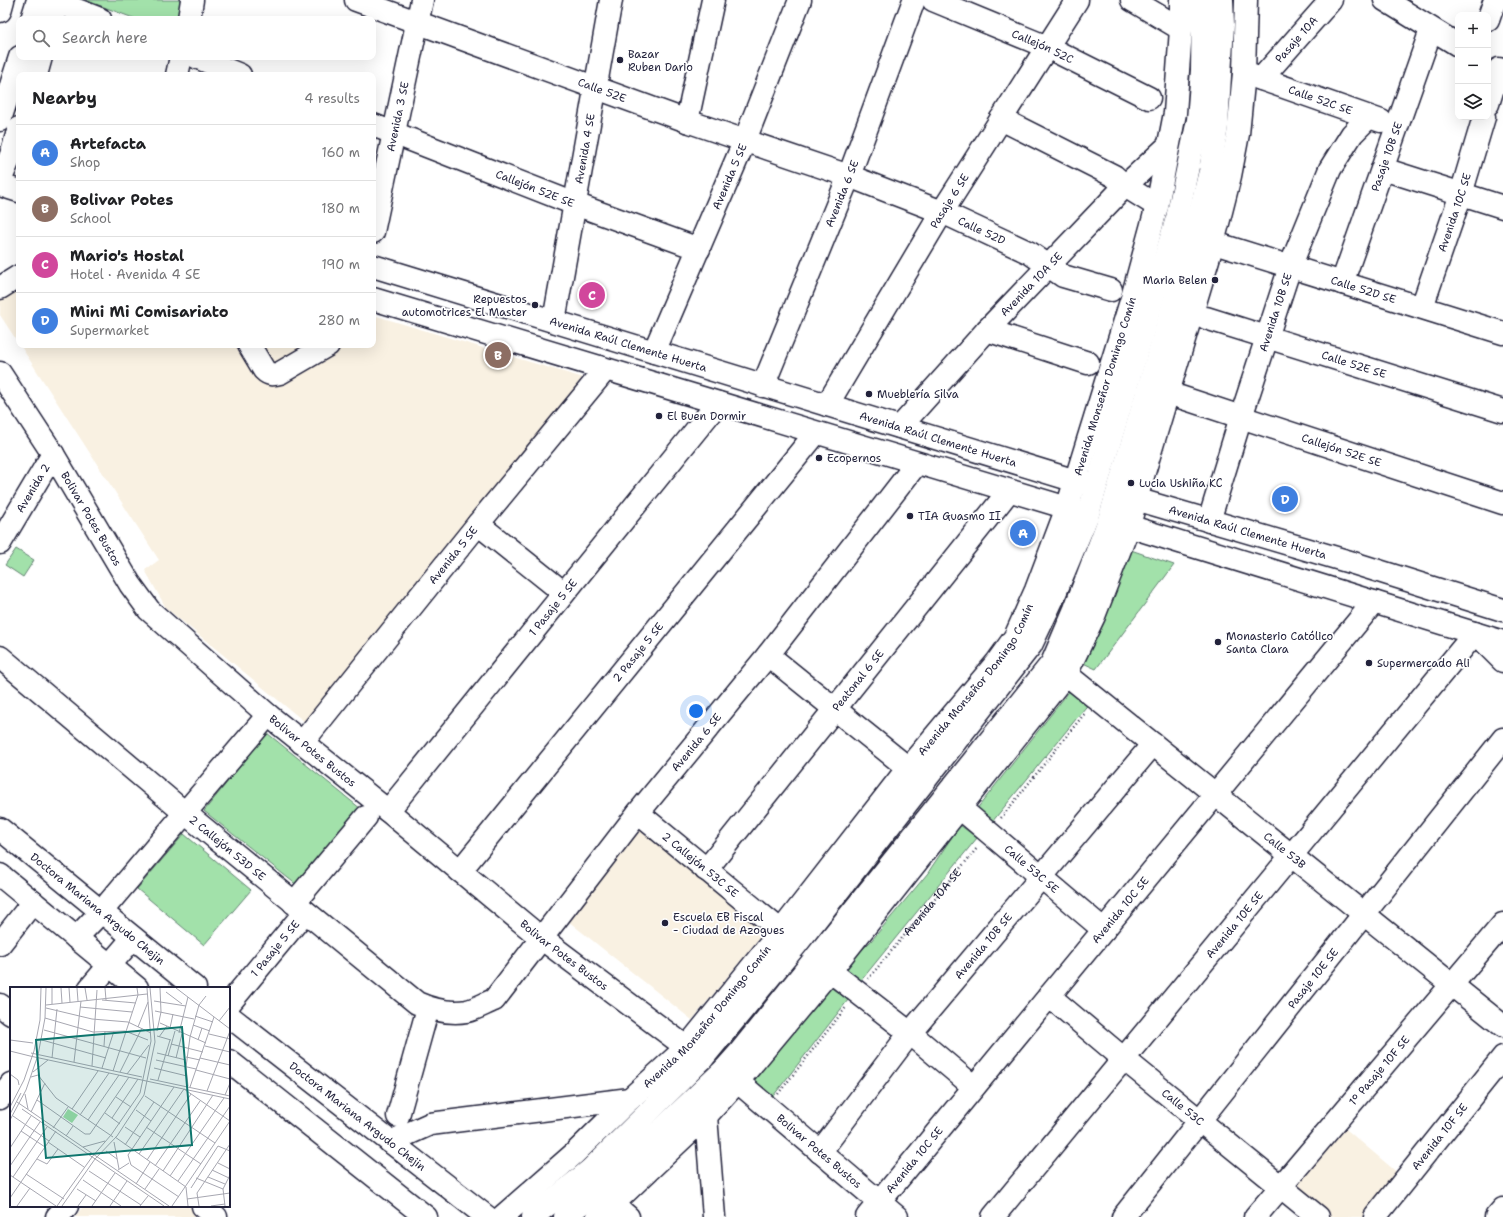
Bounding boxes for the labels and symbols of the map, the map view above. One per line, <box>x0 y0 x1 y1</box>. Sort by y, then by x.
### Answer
street label: Pasaje 10A <box>1271 13 1321 66</box>
street label: Callejón 52C <box>1009 26 1076 67</box>
place label: Bazar Ruben Dario <box>628 47 693 75</box>
marker: Bazar Ruben Dario <box>615 55 625 65</box>
street label: Calle 52E <box>576 74 628 106</box>
street label: Avenida 3 SE <box>383 80 412 153</box>
street label: Calle 52C SE <box>1286 82 1355 118</box>
street label: Avenida 4 SE <box>571 112 598 185</box>
street label: Pasaje 10B SE <box>1367 120 1406 193</box>
street label: Avenida 5 SE <box>709 141 750 212</box>
street label: Avenida 6 SE <box>821 158 862 229</box>
street label: Callejón 52E SE <box>494 166 577 211</box>
street label: Pasaje 6 SE <box>926 170 972 231</box>
street label: Avenida 10C SE <box>1434 171 1474 254</box>
street label: Calle 52D <box>955 213 1008 248</box>
street label: Avenida 10A SE <box>997 249 1066 319</box>
street label: Avenida 10B SE <box>1255 271 1295 354</box>
street label: Calle 52D SE <box>1329 272 1398 307</box>
place label: Maria Belen <box>1143 273 1207 288</box>
marker: Maria Belen <box>1210 275 1220 285</box>
pin: C <box>579 280 605 310</box>
place label: Repuestos automotrices El Master <box>402 292 527 320</box>
street label: Avenida Monseñor Domingo Comín <box>1070 295 1139 478</box>
marker: Repuestos automotrices El Master <box>530 300 540 310</box>
street label: Avenida Raúl Clemente Huerta <box>548 313 709 375</box>
pin: B <box>485 340 511 370</box>
street label: Calle 52E SE <box>1320 347 1388 382</box>
place label: Mueblería Silva <box>877 387 959 402</box>
marker: Mueblería Silva <box>864 389 874 399</box>
street label: Avenida Raúl Clemente Huerta <box>858 408 1019 470</box>
place label: El Buen Dormir <box>667 409 746 424</box>
marker: El Buen Dormir <box>654 411 664 421</box>
street label: Callejón 52E SE <box>1300 430 1383 470</box>
place label: Ecopernos <box>827 451 881 466</box>
marker: Ecopernos <box>814 453 824 463</box>
street label: Avenida 2 <box>12 461 53 515</box>
street label: Bolivar Potes Bustos <box>57 469 125 569</box>
place label: Lucia Ushiña KC <box>1139 476 1223 491</box>
marker: Lucia Ushiña KC <box>1126 478 1136 488</box>
pin: D <box>1272 484 1298 514</box>
street label: Avenida Raúl Clemente Huerta <box>1167 502 1329 562</box>
place label: TIA Guasmo II <box>918 509 1001 524</box>
marker: TIA Guasmo II <box>905 511 915 521</box>
pin: A <box>1010 518 1036 548</box>
street label: Avenida 5 SE <box>425 523 481 587</box>
street label: 1 Pasaje 5 SE <box>525 575 581 639</box>
street label: Avenida Monseñor Domingo Comín <box>914 601 1037 759</box>
street label: 2 Pasaje 5 SE <box>609 619 667 685</box>
place label: Monasterio Católico Santa Clara <box>1226 629 1333 657</box>
marker: Monasterio Católico Santa Clara <box>1213 637 1223 647</box>
street label: Peatonal 6 SE <box>828 646 887 714</box>
place label: Supermercado Ali <box>1377 656 1470 671</box>
marker: Supermercado Ali <box>1364 658 1374 668</box>
your location <box>686 701 706 721</box>
street label: Avenida 6 SE <box>668 710 725 775</box>
street label: Bolivar Potes Bustos <box>266 711 359 790</box>
street label: 2 Callejón 53D SE <box>186 812 269 884</box>
street label: 2 Callejón 53C SE <box>659 829 742 901</box>
street label: Calle 53B <box>1261 829 1310 872</box>
street label: Calle 53C SE <box>1001 841 1062 896</box>
street label: Doctora Mariana Argudo Chejin <box>27 849 168 968</box>
street label: Avenida 10A SE <box>899 865 965 939</box>
street label: Avenida 10C SE <box>1088 873 1152 946</box>
street label: Avenida 10E SE <box>1202 888 1266 961</box>
place label: Escuela EB Fiscal - Ciudad de Azogues <box>673 910 784 938</box>
street label: Avenida 10B SE <box>951 910 1015 982</box>
street label: Bolivar Potes Bustos <box>517 916 611 994</box>
street label: 1 Pasaje 5 SE <box>247 917 303 980</box>
marker: Escuela EB Fiscal - Ciudad de Azogues <box>660 918 670 928</box>
street label: Avenida Monseñor Domingo Comín <box>639 942 774 1091</box>
street label: Pasaje 10E SE <box>1284 945 1342 1012</box>
inset map <box>10 987 230 1207</box>
street label: 1° Pasaje 10F SE <box>1345 1032 1413 1109</box>
street label: Doctora Mariana Argudo Chejin <box>286 1058 429 1174</box>
street label: Calle 53C <box>1159 1085 1208 1129</box>
street label: Avenida 10F SE <box>1408 1100 1471 1173</box>
street label: Bolivar Potes Bustos <box>773 1110 865 1191</box>
street label: Avenida 10C SE <box>882 1123 946 1196</box>

